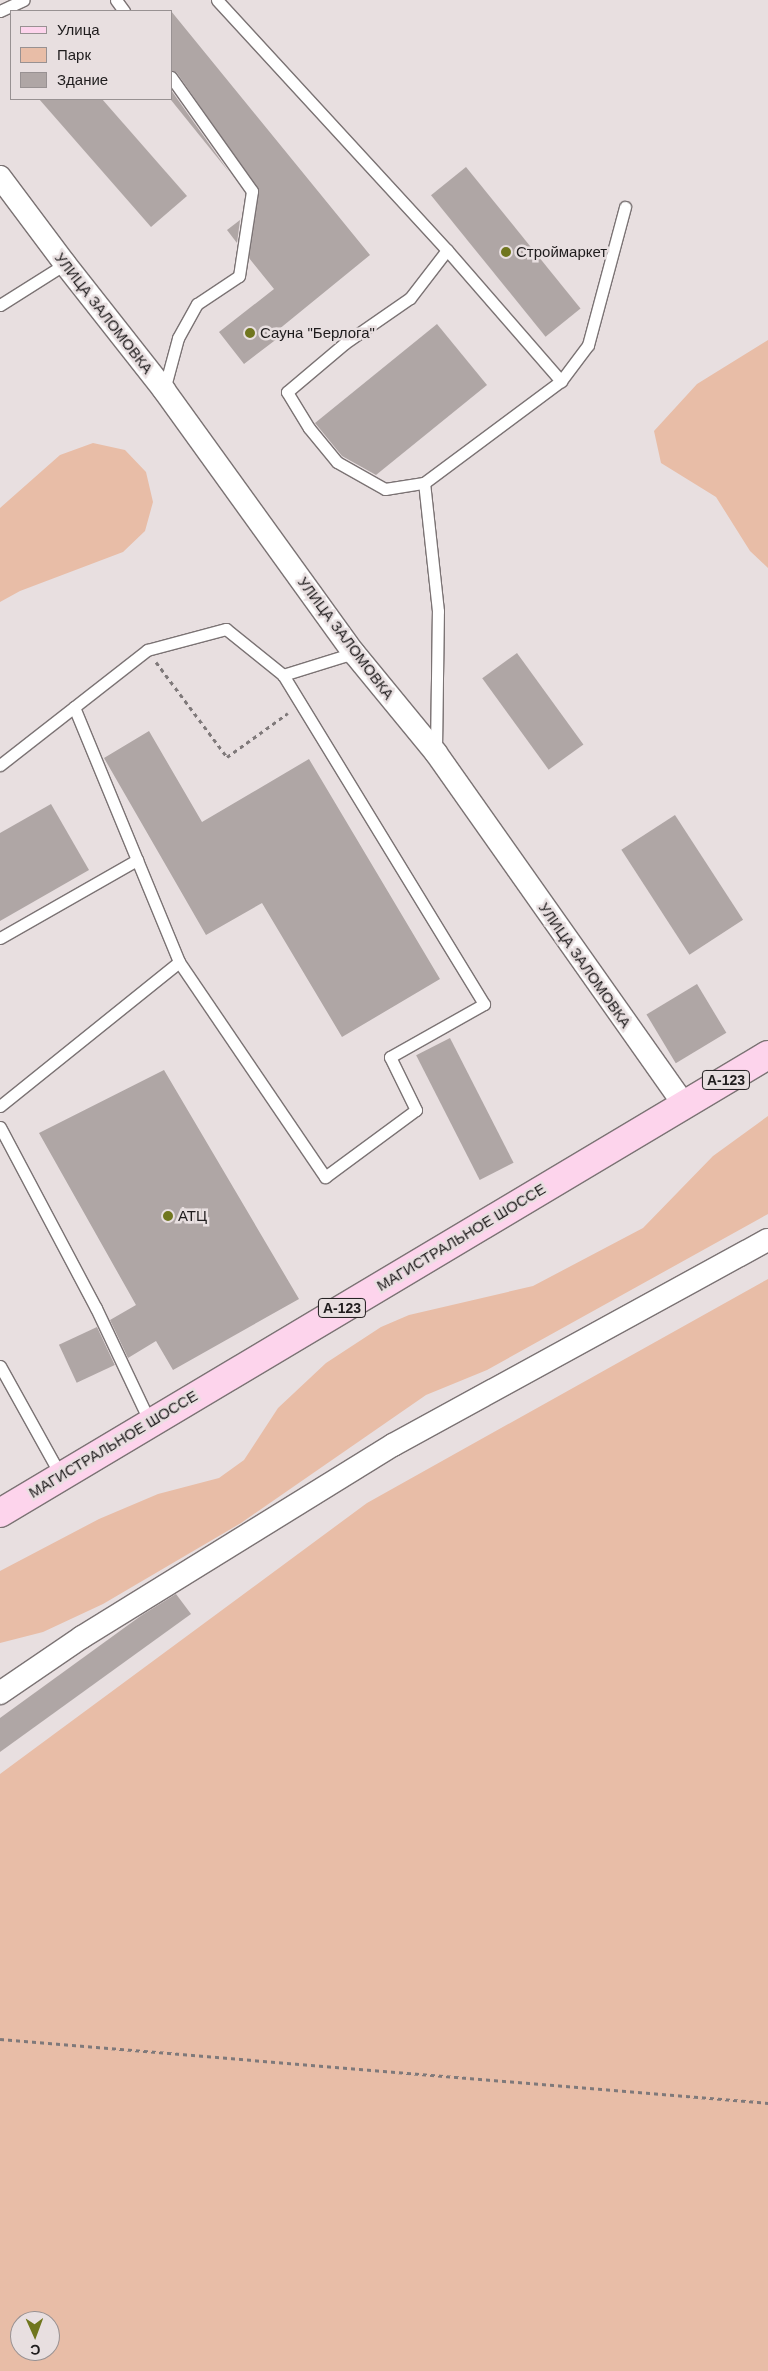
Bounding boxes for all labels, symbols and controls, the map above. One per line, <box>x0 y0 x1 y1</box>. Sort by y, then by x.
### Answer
legend <box>10 10 172 100</box>
text: Улица <box>57 21 100 38</box>
text: Парк <box>57 46 91 63</box>
text: Здание <box>57 71 108 88</box>
place label: Строймаркет <box>516 243 607 261</box>
marker: Строймаркет <box>500 246 512 258</box>
street label: УЛИЦА ЗАЛОМОВКА <box>51 249 157 377</box>
place label: Сауна "Берлога" <box>260 324 375 342</box>
marker: Сауна "Берлога" <box>244 327 256 339</box>
street label: УЛИЦА ЗАЛОМОВКА <box>294 573 398 703</box>
street label: УЛИЦА ЗАЛОМОВКА <box>535 899 635 1031</box>
road number: А-123 <box>701 1068 751 1092</box>
street label: МАГИСТРАЛЬНОЕ ШОССЕ <box>373 1179 549 1295</box>
place label: АТЦ <box>178 1207 207 1225</box>
marker: АТЦ <box>162 1210 174 1222</box>
road number: А-123 <box>317 1296 367 1320</box>
street label: МАГИСТРАЛЬНОЕ ШОССЕ <box>25 1386 201 1502</box>
north arrow <box>10 2311 60 2361</box>
text: С <box>30 2342 41 2358</box>

